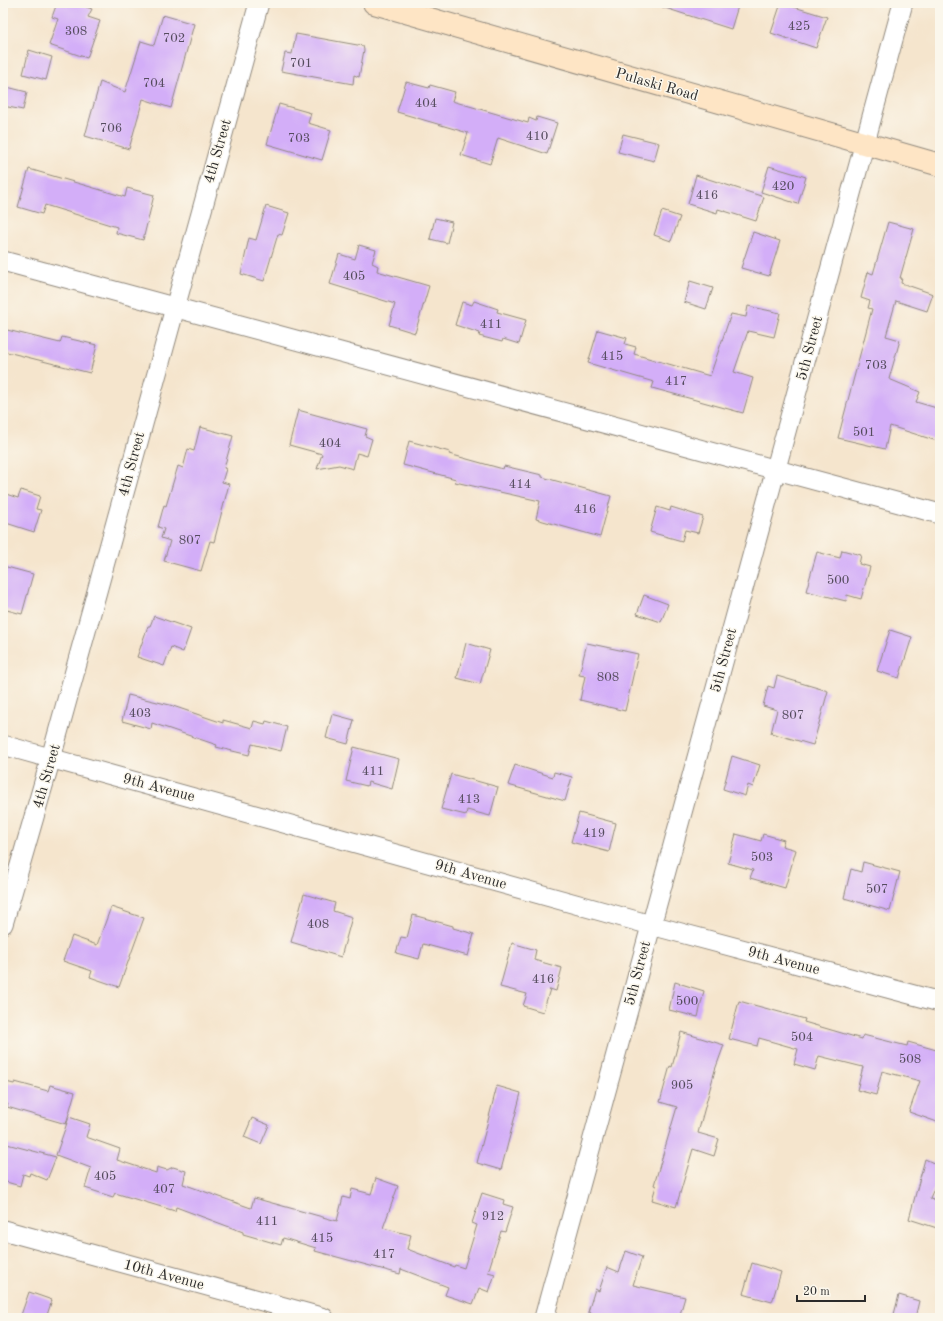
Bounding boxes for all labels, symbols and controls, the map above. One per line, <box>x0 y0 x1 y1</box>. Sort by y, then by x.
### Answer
house number: 425 <box>788 20 810 33</box>
house number: 308 <box>65 25 87 38</box>
house number: 702 <box>163 32 185 45</box>
house number: 701 <box>290 57 312 70</box>
street label: Pulaski Road <box>613 66 700 105</box>
house number: 704 <box>143 77 165 90</box>
house number: 404 <box>415 97 437 110</box>
street label: 4th Street <box>202 118 235 185</box>
house number: 706 <box>100 122 122 135</box>
house number: 410 <box>526 130 548 143</box>
house number: 703 <box>288 132 310 145</box>
house number: 420 <box>772 180 794 193</box>
house number: 416 <box>696 189 718 202</box>
house number: 405 <box>343 270 365 283</box>
street label: 5th Street <box>795 315 826 382</box>
house number: 411 <box>480 318 502 331</box>
house number: 415 <box>601 350 623 363</box>
house number: 703 <box>865 359 887 372</box>
house number: 417 <box>665 375 687 388</box>
house number: 501 <box>853 426 875 439</box>
street label: 4th Street <box>117 431 148 498</box>
house number: 404 <box>319 437 341 450</box>
house number: 414 <box>509 478 531 491</box>
house number: 416 <box>574 503 596 516</box>
house number: 807 <box>179 534 201 547</box>
house number: 500 <box>827 574 849 587</box>
street label: 5th Street <box>709 627 740 694</box>
house number: 808 <box>597 671 619 684</box>
house number: 403 <box>129 707 151 720</box>
house number: 807 <box>782 709 804 722</box>
street label: 4th Street <box>31 743 64 810</box>
house number: 411 <box>362 765 384 778</box>
street label: 9th Avenue <box>121 772 196 805</box>
house number: 413 <box>458 793 480 806</box>
house number: 419 <box>583 827 605 840</box>
house number: 503 <box>751 851 773 864</box>
street label: 9th Avenue <box>433 858 508 893</box>
house number: 507 <box>866 883 888 896</box>
house number: 408 <box>307 918 329 931</box>
street label: 5th Street <box>623 940 654 1007</box>
street label: 9th Avenue <box>746 945 821 978</box>
house number: 416 <box>532 973 554 986</box>
house number: 500 <box>676 995 698 1008</box>
house number: 504 <box>791 1031 813 1044</box>
house number: 508 <box>899 1053 921 1066</box>
house number: 905 <box>671 1079 693 1092</box>
house number: 405 <box>94 1170 116 1183</box>
house number: 407 <box>153 1183 175 1196</box>
house number: 912 <box>482 1210 504 1223</box>
house number: 411 <box>256 1215 278 1228</box>
house number: 415 <box>311 1232 333 1245</box>
house number: 417 <box>373 1248 395 1261</box>
street label: 10th Avenue <box>122 1258 206 1293</box>
scale bar <box>797 1277 865 1303</box>
text: 20 m <box>803 1286 830 1298</box>

